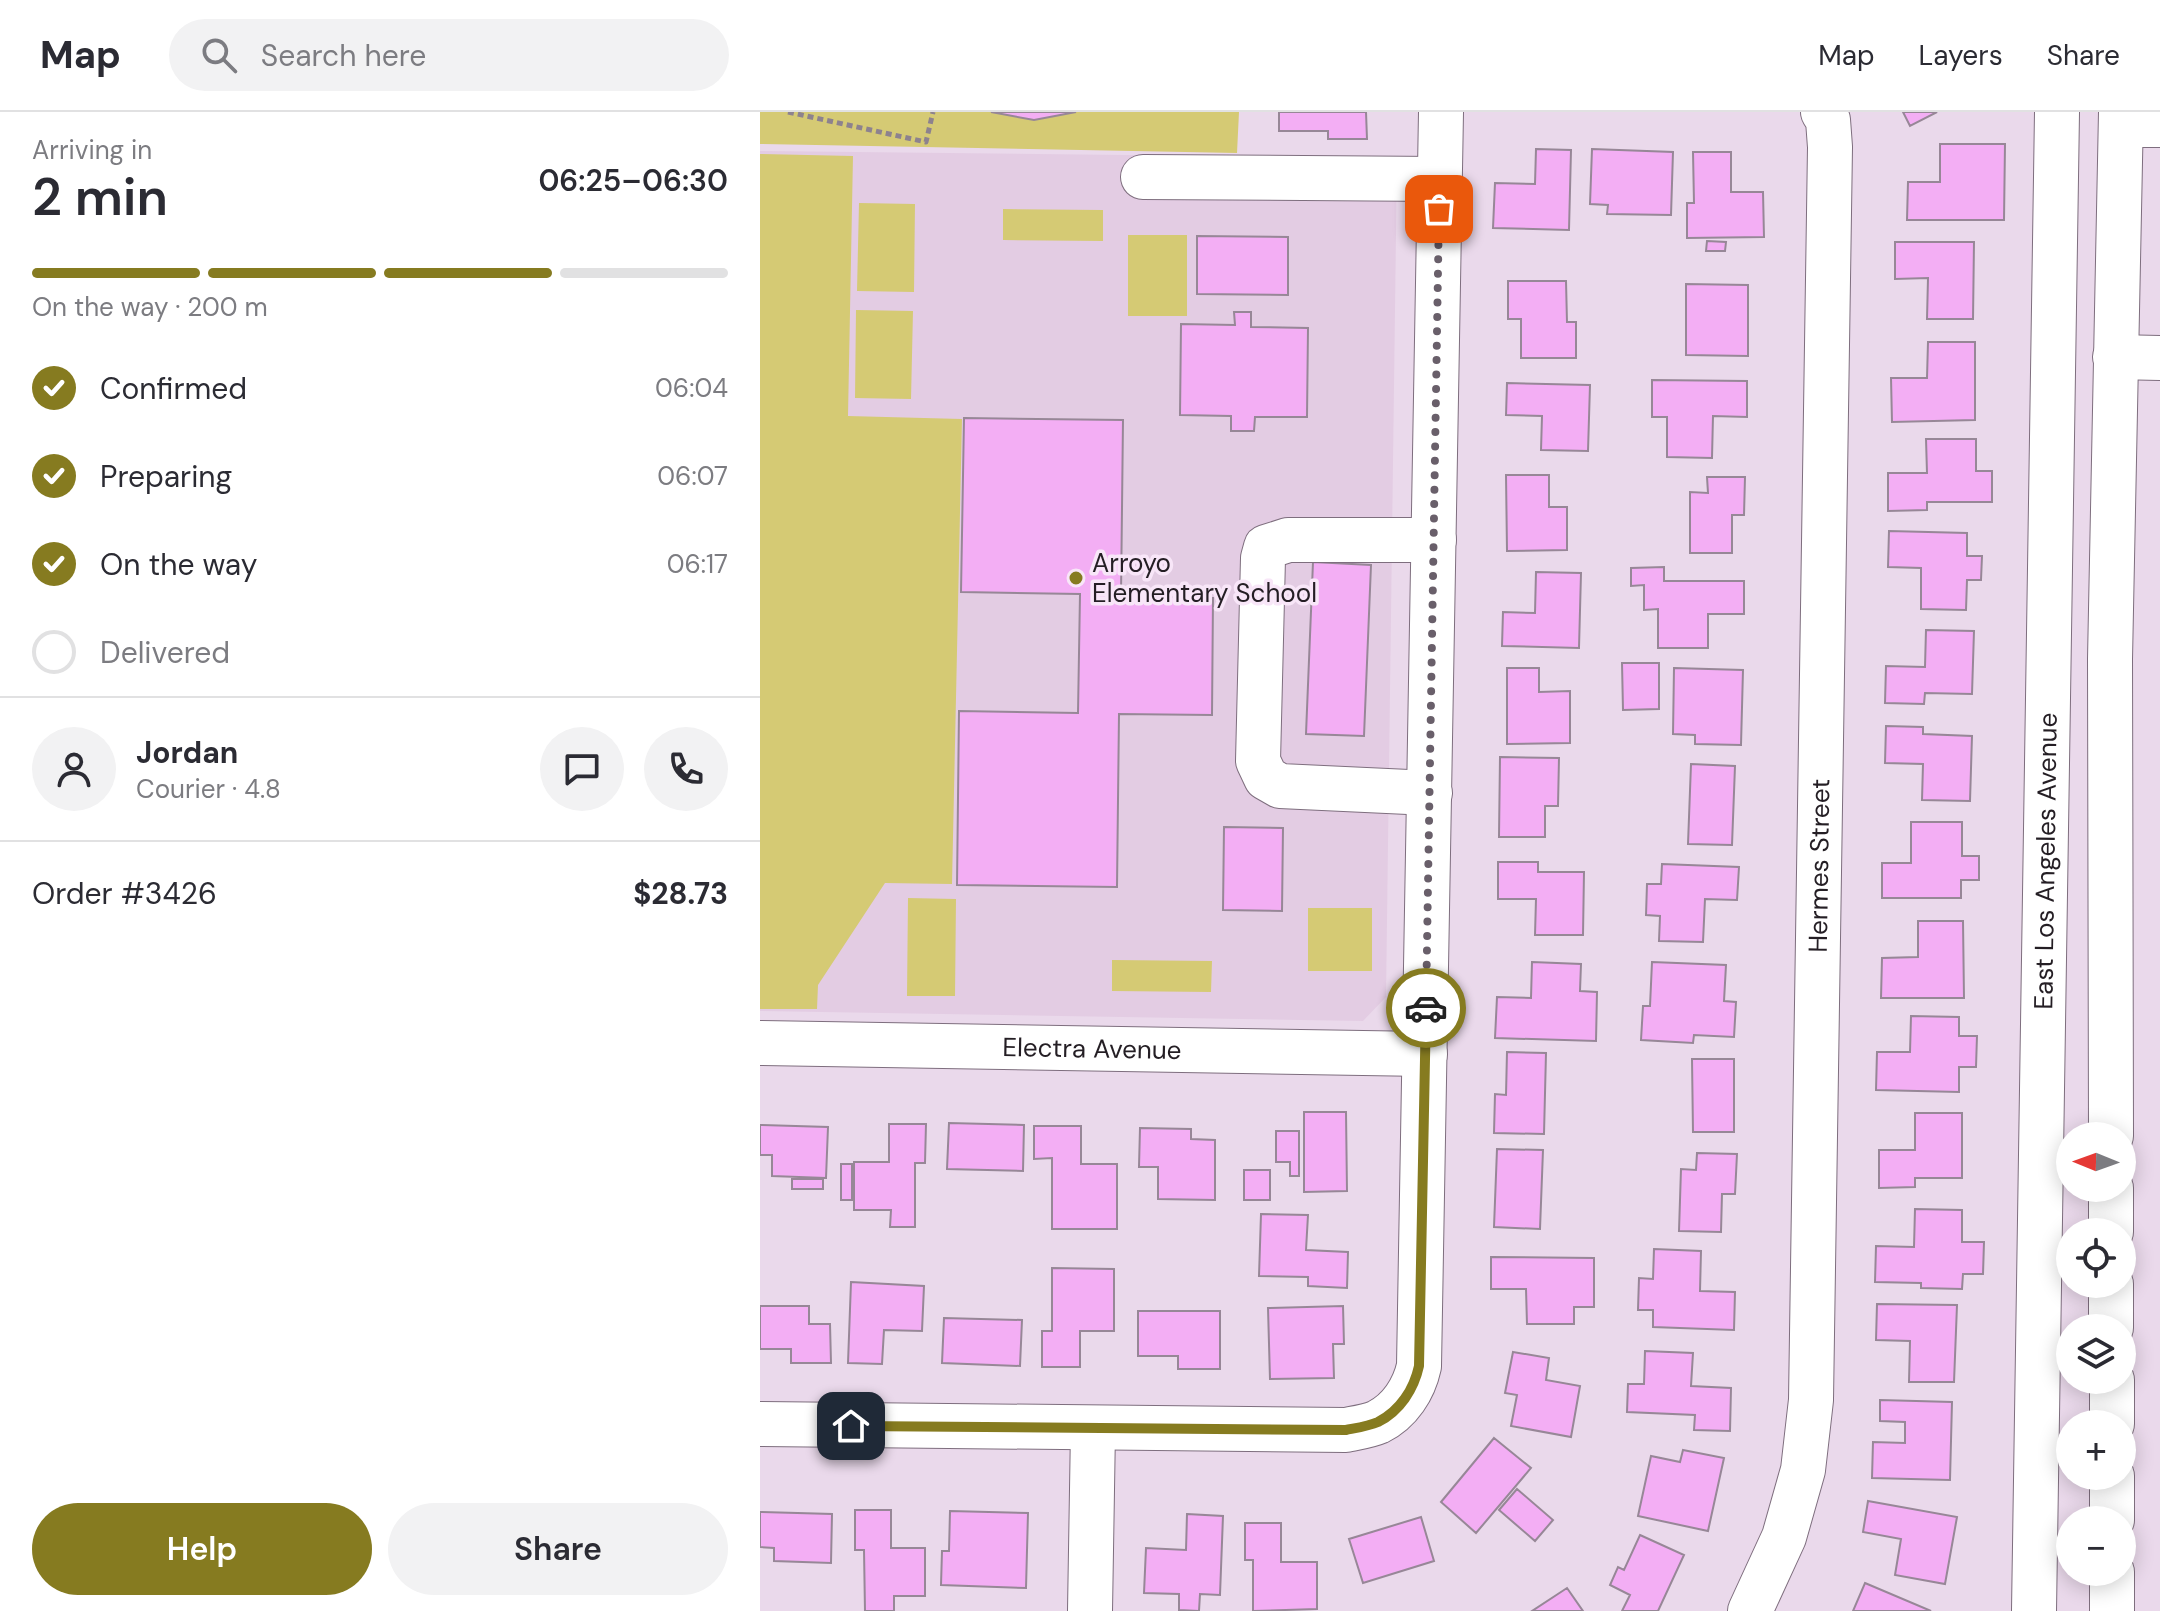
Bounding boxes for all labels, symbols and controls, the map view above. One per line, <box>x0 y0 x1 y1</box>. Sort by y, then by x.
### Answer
search box <box>169 19 729 91</box>
text: Map <box>40 30 121 80</box>
icon: search <box>197 33 241 77</box>
text: Search here <box>261 36 426 75</box>
text: Map <box>1818 37 1875 74</box>
text: Layers <box>1919 37 2003 74</box>
text: Share <box>2047 37 2120 74</box>
text: Arriving in <box>32 133 152 167</box>
text: 06:25–06:30 <box>538 161 728 200</box>
text: 2 min <box>32 163 168 231</box>
pin <box>1405 175 1473 243</box>
icon: bag <box>1417 187 1461 231</box>
text: On the way · 200 m <box>32 290 268 324</box>
icon: check <box>32 366 76 410</box>
text: Confirmed <box>100 369 247 408</box>
text: 06:04 <box>655 371 728 405</box>
icon: check <box>32 454 76 498</box>
text: Preparing <box>100 457 232 496</box>
text: 06:07 <box>657 459 728 493</box>
icon: check <box>32 542 76 586</box>
text: On the way <box>100 545 257 584</box>
place label: Arroyo Elementary School <box>1092 546 1317 610</box>
text: 06:17 <box>667 547 728 581</box>
marker: Arroyo Elementary School <box>1067 569 1085 587</box>
text: Delivered <box>100 633 230 672</box>
street label: East Los Angeles Avenue <box>2026 712 2065 1010</box>
button: person <box>32 727 116 811</box>
button: chat <box>540 727 624 811</box>
button: phone <box>644 727 728 811</box>
text: Jordan <box>136 733 238 772</box>
text: Courier · 4.8 <box>136 772 281 806</box>
street label: Hermes Street <box>1801 778 1837 953</box>
text: Order #3426 <box>32 874 217 913</box>
text: $28.73 <box>633 874 728 913</box>
courier <box>1386 968 1466 1048</box>
icon: car <box>1404 986 1448 1030</box>
street label: Electra Avenue <box>1002 1030 1182 1067</box>
north arrow <box>2056 1122 2136 1202</box>
map controls <box>2056 1122 2136 1586</box>
button: locate <box>2056 1218 2136 1298</box>
button: layers <box>2056 1314 2136 1394</box>
pin <box>817 1392 885 1460</box>
icon: home <box>829 1404 873 1448</box>
button: + <box>2056 1410 2136 1490</box>
button: Help <box>32 1503 372 1595</box>
button: Share <box>388 1503 728 1595</box>
button: − <box>2056 1506 2136 1586</box>

